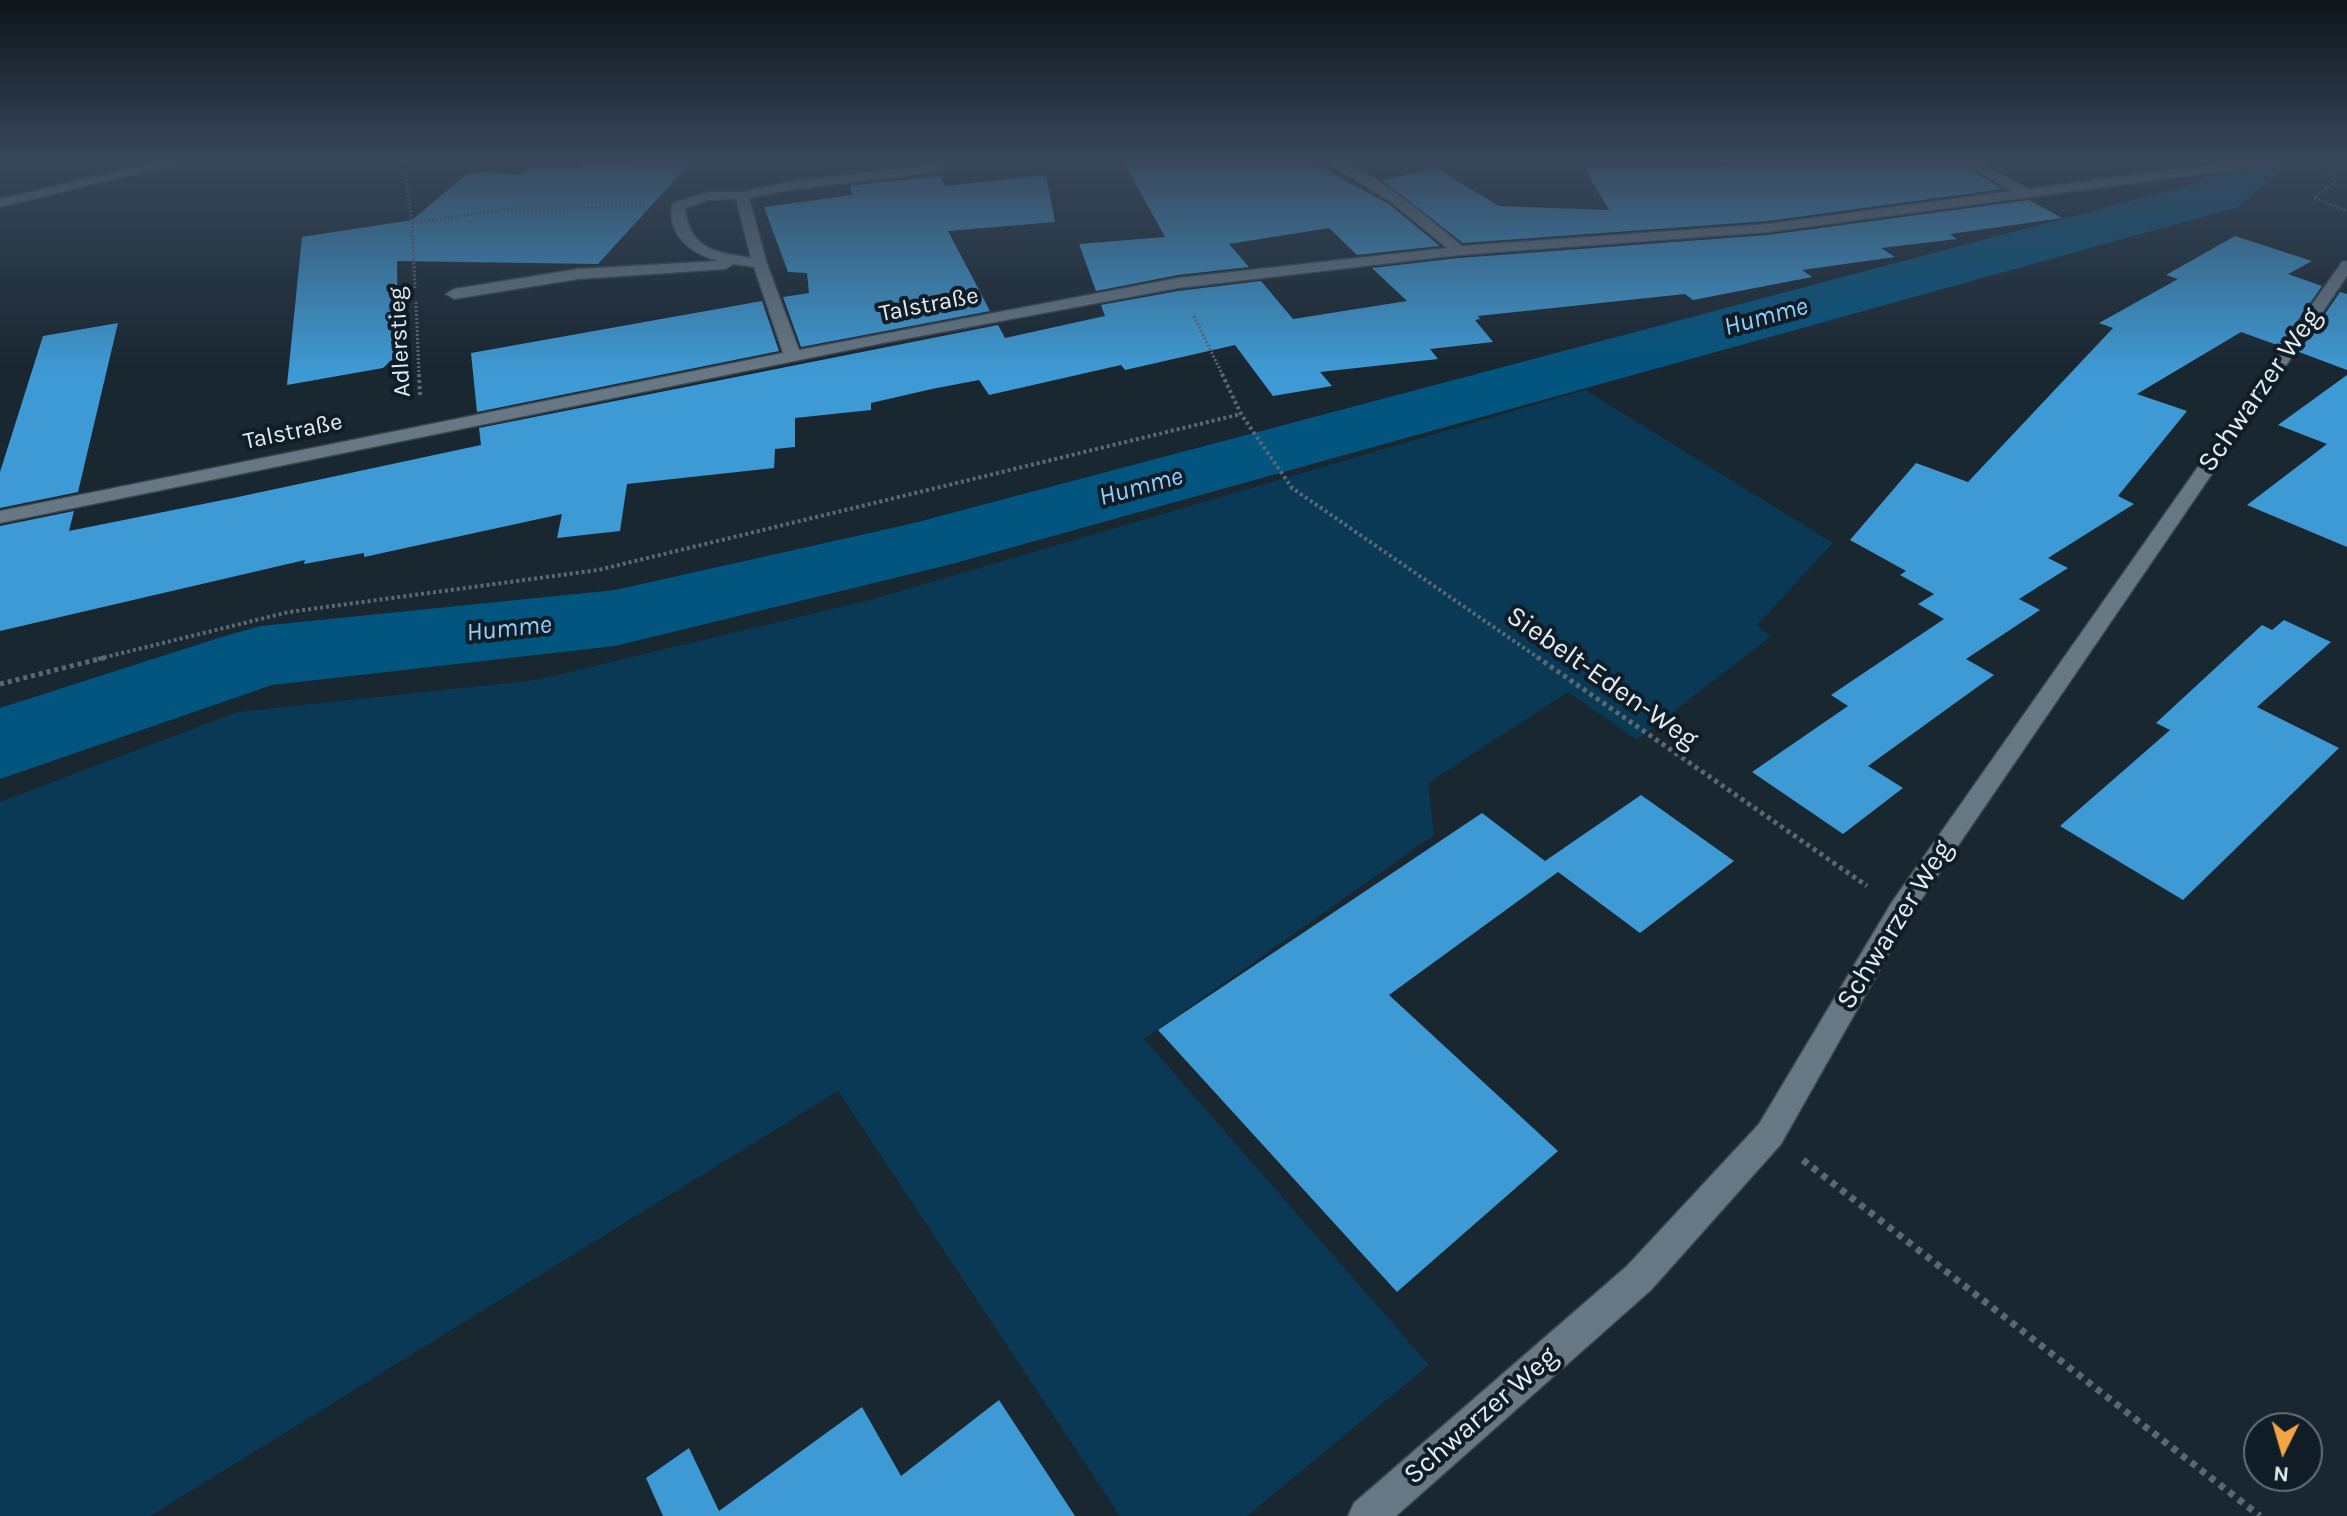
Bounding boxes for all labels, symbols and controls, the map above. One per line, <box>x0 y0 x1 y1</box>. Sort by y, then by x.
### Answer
street label: Talstraße <box>877 281 981 329</box>
street label: Adlerstieg <box>383 286 417 398</box>
water label: Humme <box>1721 291 1811 343</box>
street label: Schwarzer Weg <box>2191 301 2329 479</box>
street label: Talstraße <box>241 407 345 457</box>
water label: Humme <box>1096 461 1186 513</box>
street label: Siebelt-Eden-Weg <box>1500 599 1704 757</box>
water label: Humme <box>465 609 553 649</box>
street label: Schwarzer Weg <box>1830 834 1960 1016</box>
street label: Schwarzer Weg <box>1397 1340 1565 1492</box>
north arrow <box>2243 1412 2323 1492</box>
text: N <box>2272 1460 2290 1488</box>

